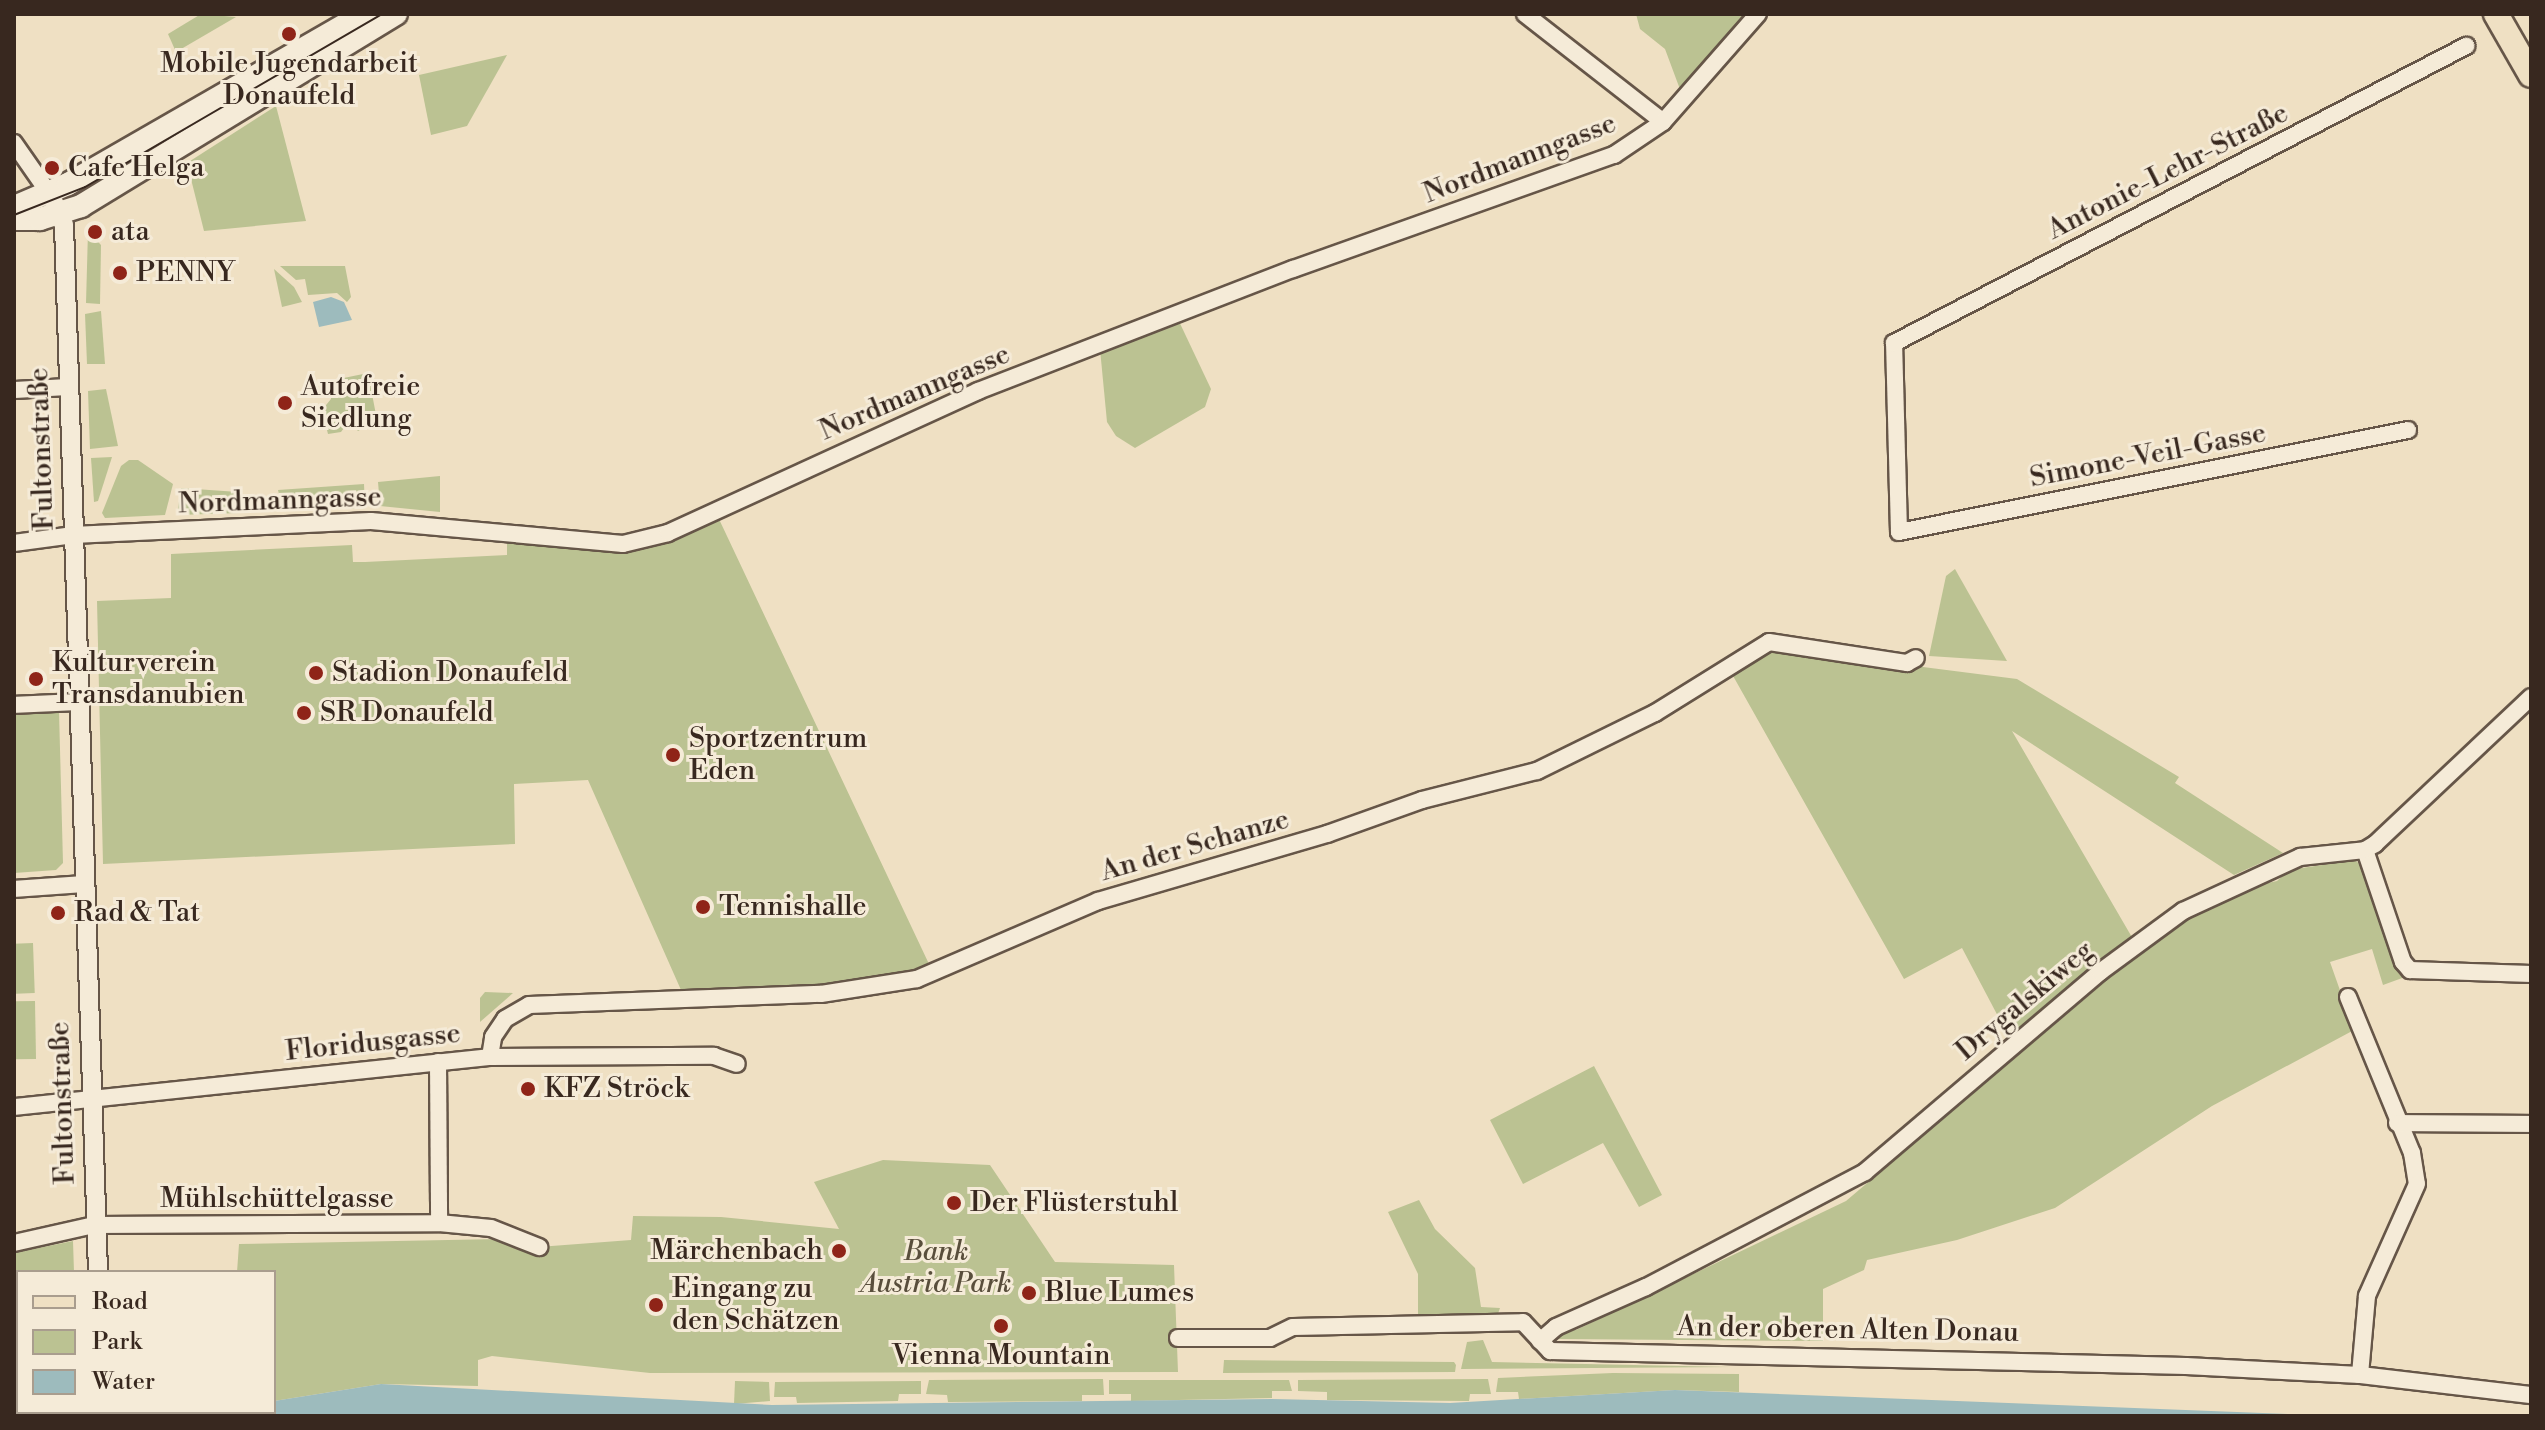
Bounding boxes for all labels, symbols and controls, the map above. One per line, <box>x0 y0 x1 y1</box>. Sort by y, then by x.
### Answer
marker: Mobile Jugendarbeit Donaufeld <box>280 25 298 43</box>
place label: Mobile Jugendarbeit Donaufeld <box>160 47 418 113</box>
street label: Antonie-Lehr-Straße <box>2042 97 2294 247</box>
street label: Nordmanngasse <box>1419 107 1621 211</box>
place label: Cafe Helga <box>68 151 204 185</box>
marker: Cafe Helga <box>43 159 61 177</box>
place label: ata <box>111 215 150 249</box>
marker: ata <box>86 223 104 241</box>
place label: PENNY <box>136 256 235 290</box>
marker: PENNY <box>111 264 129 282</box>
street label: Nordmanngasse <box>815 338 1015 448</box>
street label: Fultonstraße <box>22 367 62 531</box>
place label: Autofreie Siedlung <box>301 370 420 436</box>
marker: Autofreie Siedlung <box>276 394 294 412</box>
street label: Simone-Veil-Gasse <box>2027 417 2269 495</box>
street label: Nordmanngasse <box>178 481 382 521</box>
place label: Kulturverein Transdanubien <box>52 646 244 712</box>
place label: Stadion Donaufeld <box>332 656 568 690</box>
marker: Stadion Donaufeld <box>307 664 325 682</box>
marker: Kulturverein Transdanubien <box>27 670 45 688</box>
place label: SR Donaufeld <box>320 696 493 730</box>
marker: SR Donaufeld <box>295 704 313 722</box>
place label: Sportzentrum Eden <box>689 722 867 788</box>
marker: Sportzentrum Eden <box>664 746 682 764</box>
street label: An der Schanze <box>1097 803 1293 889</box>
place label: Tennishalle <box>719 890 867 924</box>
place label: Rad & Tat <box>74 896 200 930</box>
marker: Tennishalle <box>694 898 712 916</box>
marker: Rad & Tat <box>49 904 67 922</box>
street label: Drygalskiweg <box>1950 934 2100 1068</box>
street label: Floridusgasse <box>284 1017 462 1069</box>
street label: Fultonstraße <box>43 1021 83 1185</box>
place label: KFZ Ströck <box>544 1072 689 1106</box>
marker: KFZ Ströck <box>519 1080 537 1098</box>
street label: Mühlschüttelgasse <box>160 1182 394 1216</box>
place label: Der Flüsterstuhl <box>970 1186 1178 1220</box>
marker: Der Flüsterstuhl <box>945 1194 963 1212</box>
place label: Märchenbach <box>650 1234 823 1268</box>
park label: Bank Austria Park <box>860 1235 1012 1301</box>
marker: Märchenbach <box>830 1242 848 1260</box>
legend <box>16 1270 276 1414</box>
place label: Eingang zu den Schätzen <box>672 1272 840 1338</box>
place label: Blue Lumes <box>1045 1276 1194 1310</box>
marker: Blue Lumes <box>1020 1284 1038 1302</box>
text: Road <box>92 1287 148 1317</box>
marker: Eingang zu den Schätzen <box>647 1296 665 1314</box>
street label: An der oberen Alten Donau <box>1677 1310 2019 1350</box>
marker: Vienna Mountain <box>992 1317 1010 1335</box>
text: Park <box>92 1327 142 1357</box>
place label: Vienna Mountain <box>892 1339 1110 1373</box>
text: Water <box>92 1367 155 1397</box>

